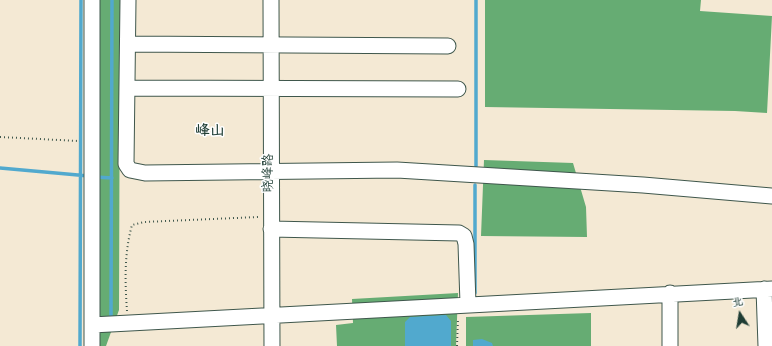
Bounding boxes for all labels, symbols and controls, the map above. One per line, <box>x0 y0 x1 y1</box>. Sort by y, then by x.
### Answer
district label: 峰山 <box>195 124 225 142</box>
street label: 晓峰路 <box>262 154 278 192</box>
text: 北 <box>730 293 745 311</box>
north arrow <box>720 294 760 334</box>

